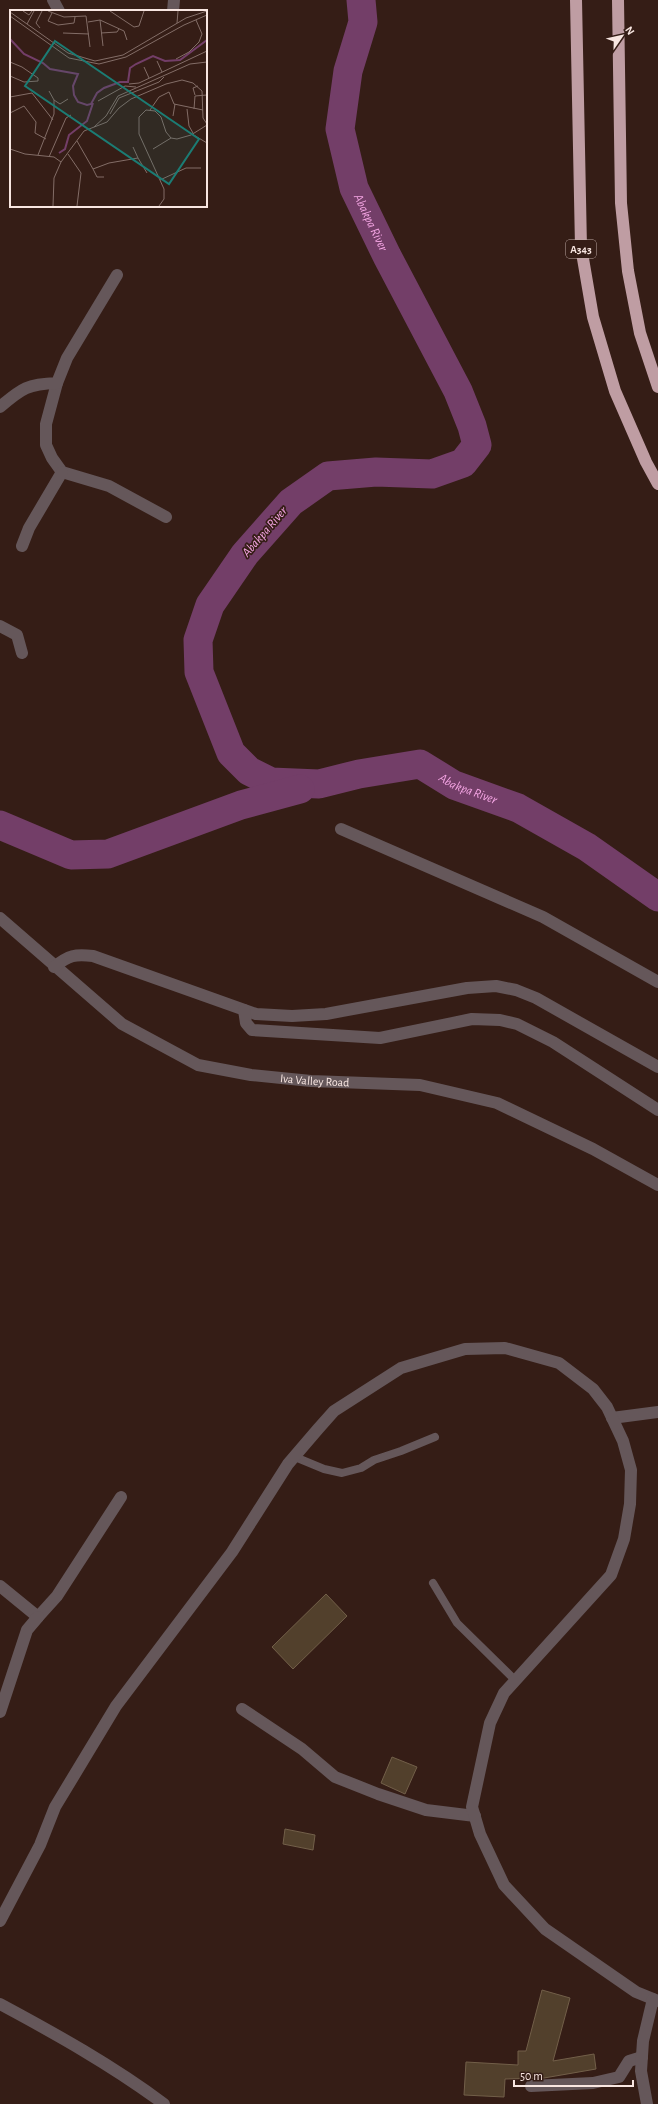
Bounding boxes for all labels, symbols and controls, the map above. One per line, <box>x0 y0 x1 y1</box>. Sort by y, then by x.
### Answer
inset map <box>10 10 207 207</box>
north arrow <box>602 16 642 56</box>
text: N <box>623 24 637 37</box>
water label: Abakpa River <box>351 191 390 254</box>
road number: A343 <box>566 240 596 258</box>
water label: Abakpa River <box>239 504 291 560</box>
water label: Abakpa River <box>436 770 500 807</box>
street label: Iva Valley Road <box>280 1072 350 1088</box>
scale bar <box>514 2062 633 2088</box>
text: 50 m <box>520 2070 543 2082</box>

